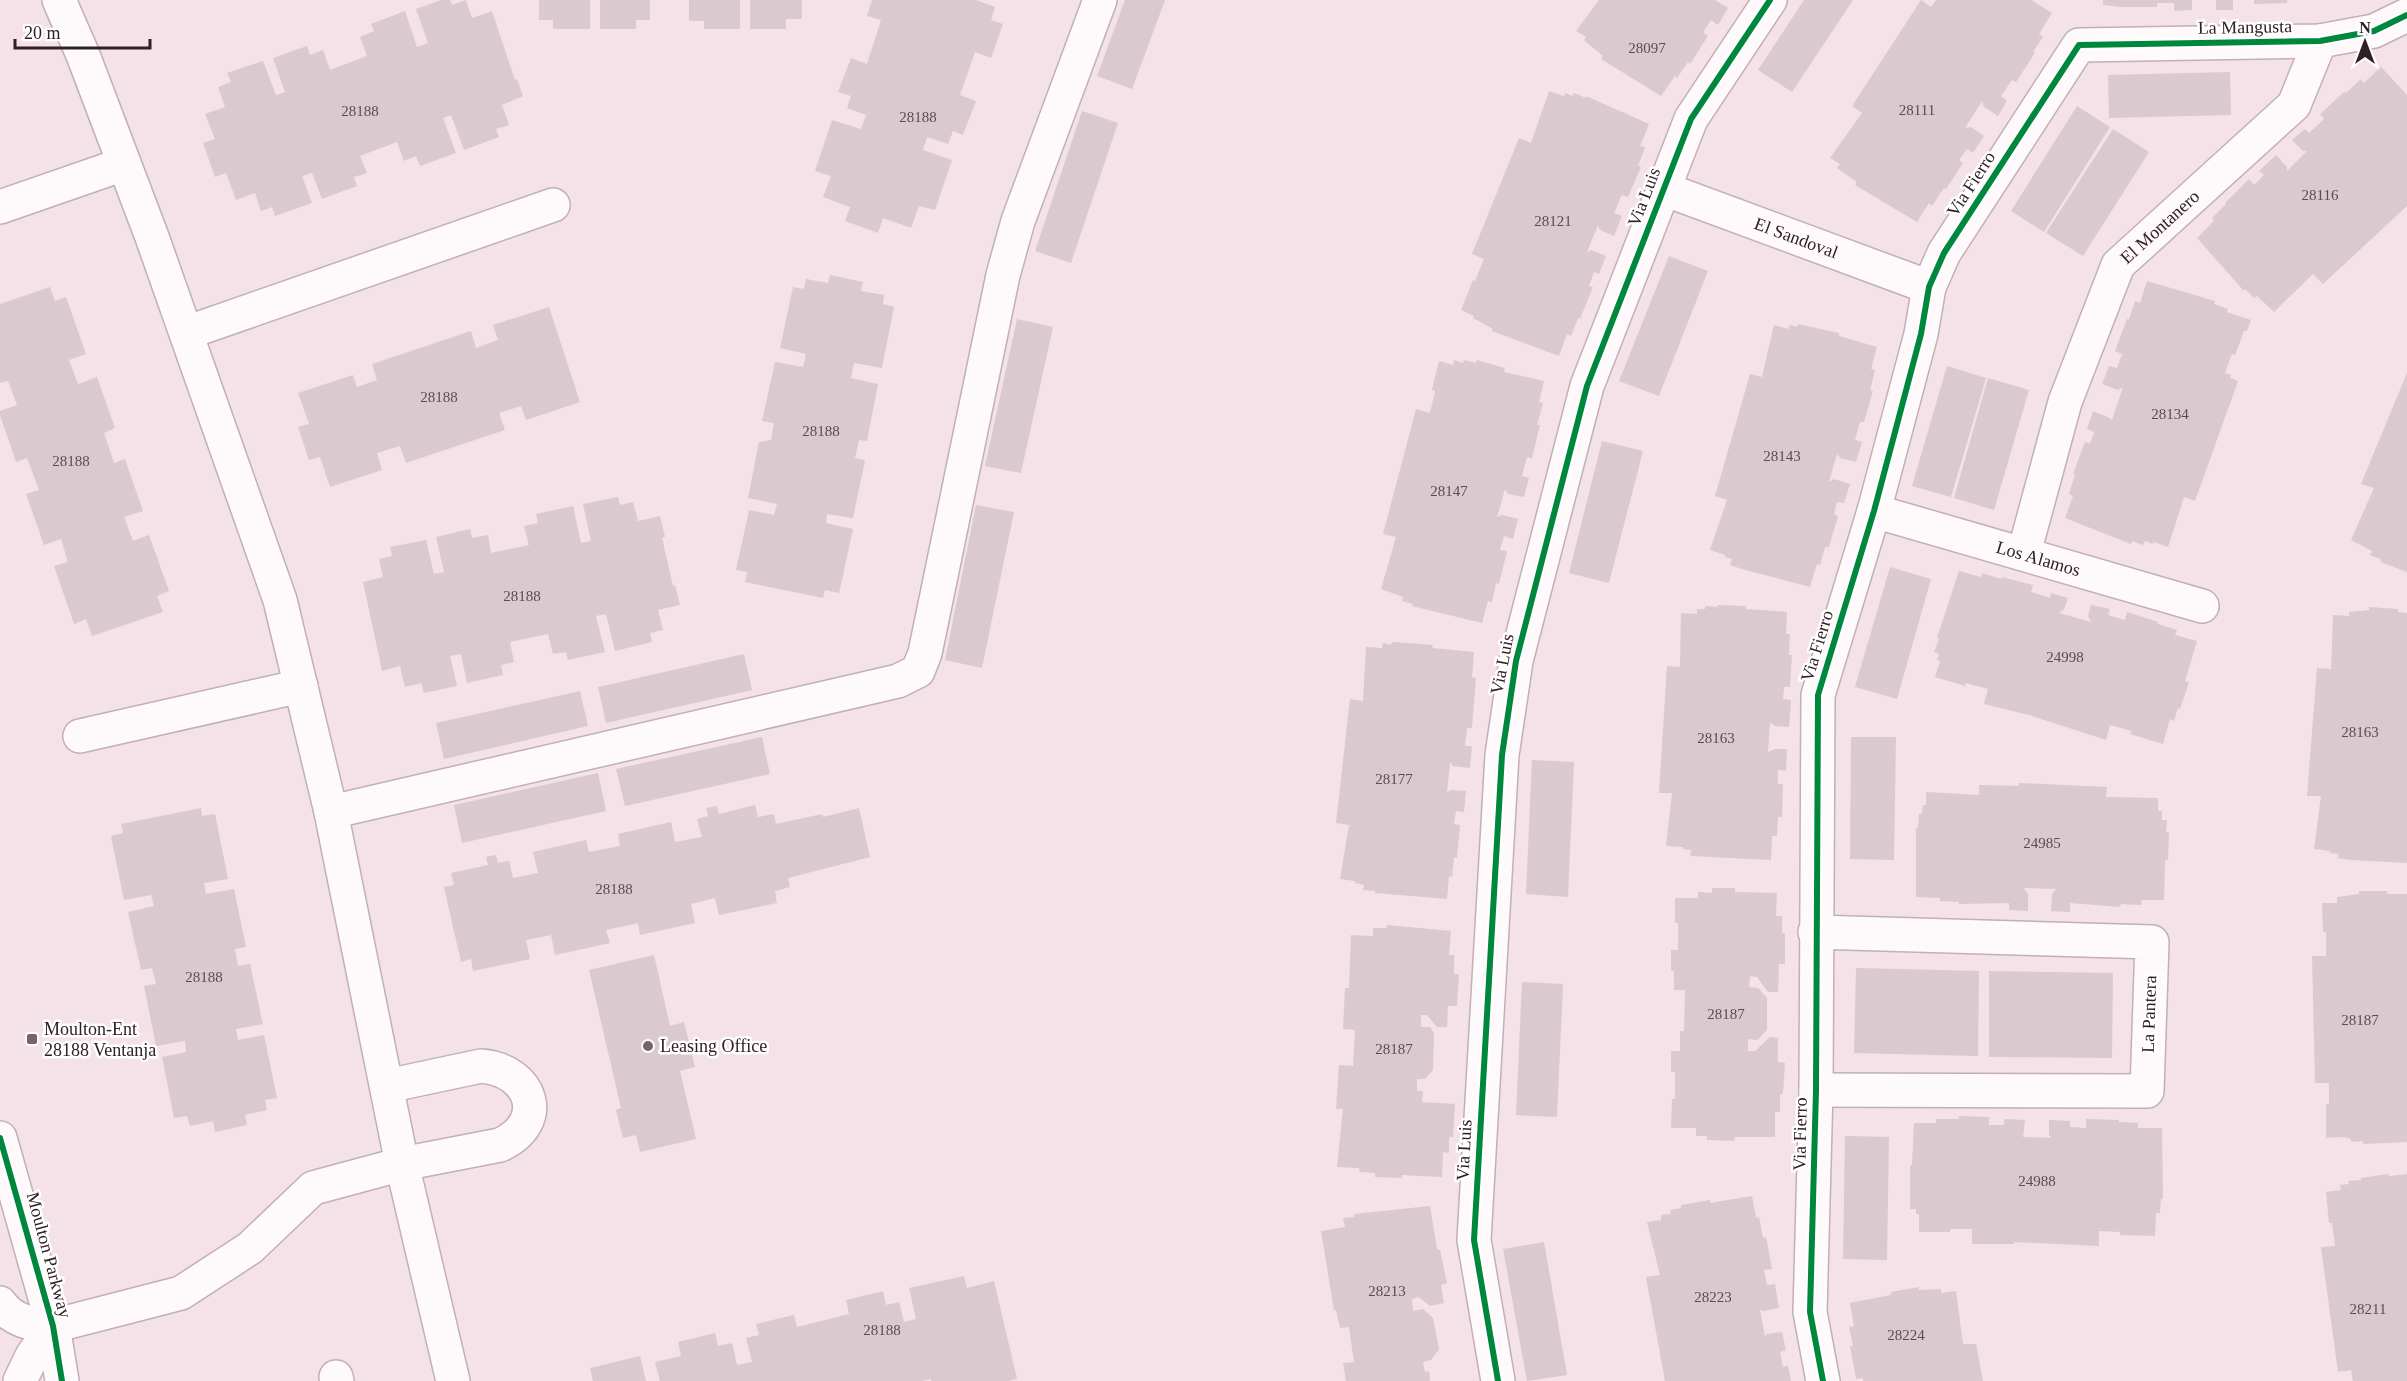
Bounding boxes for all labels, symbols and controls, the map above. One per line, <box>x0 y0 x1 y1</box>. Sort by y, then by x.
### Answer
scale bar <box>15 12 150 50</box>
north arrow <box>2335 12 2395 72</box>
street label: La Mangusta <box>2198 16 2292 38</box>
text: N <box>2359 19 2371 36</box>
text: 20 m <box>24 23 61 43</box>
house number: 28097 <box>1628 40 1666 56</box>
house number: 28111 <box>1899 102 1935 118</box>
house number: 28188 <box>341 103 379 119</box>
house number: 28188 <box>899 109 937 125</box>
street label: Via Fierro <box>1943 148 1999 220</box>
street label: Via Luis <box>1624 165 1664 229</box>
street label: El Montanero <box>2116 186 2203 268</box>
house number: 28116 <box>2302 187 2339 203</box>
house number: 28121 <box>1534 213 1572 229</box>
street label: El Sandoval <box>1752 213 1841 262</box>
house number: 28188 <box>420 389 458 405</box>
house number: 28134 <box>2151 406 2189 422</box>
house number: 28188 <box>802 423 840 439</box>
house number: 28143 <box>1763 448 1801 464</box>
house number: 28188 <box>52 453 90 469</box>
house number: 28147 <box>1430 483 1468 499</box>
street label: Los Alamos <box>1994 537 2083 580</box>
house number: 28188 <box>503 588 541 604</box>
street label: Via Fierro <box>1797 608 1837 684</box>
street label: Via Luis <box>1486 632 1518 696</box>
house number: 24998 <box>2046 649 2084 665</box>
house number: 28163 <box>2341 724 2379 740</box>
house number: 28163 <box>1697 730 1735 746</box>
house number: 28177 <box>1375 771 1413 787</box>
house number: 24985 <box>2023 835 2061 851</box>
house number: 28188 <box>595 881 633 897</box>
house number: 28188 <box>185 969 223 985</box>
street label: La Pantera <box>2138 975 2160 1053</box>
house number: 28187 <box>1707 1006 1745 1022</box>
house number: 28187 <box>2341 1012 2379 1028</box>
place label: Moulton-Ent 28188 Ventanja <box>44 1019 156 1060</box>
marker: Moulton-Ent 28188 Ventanja <box>25 1032 39 1046</box>
place label: Leasing Office <box>660 1036 767 1056</box>
marker: Leasing Office <box>641 1039 655 1053</box>
house number: 28187 <box>1375 1041 1413 1057</box>
street label: Via Fierro <box>1789 1097 1811 1171</box>
street label: Via Luis <box>1452 1119 1476 1181</box>
house number: 24988 <box>2018 1173 2056 1189</box>
street label: Moulton Parkway <box>23 1190 75 1320</box>
house number: 28213 <box>1368 1283 1406 1299</box>
house number: 28223 <box>1694 1289 1732 1305</box>
house number: 28211 <box>2350 1301 2386 1317</box>
house number: 28188 <box>863 1322 901 1338</box>
house number: 28224 <box>1887 1327 1925 1343</box>

